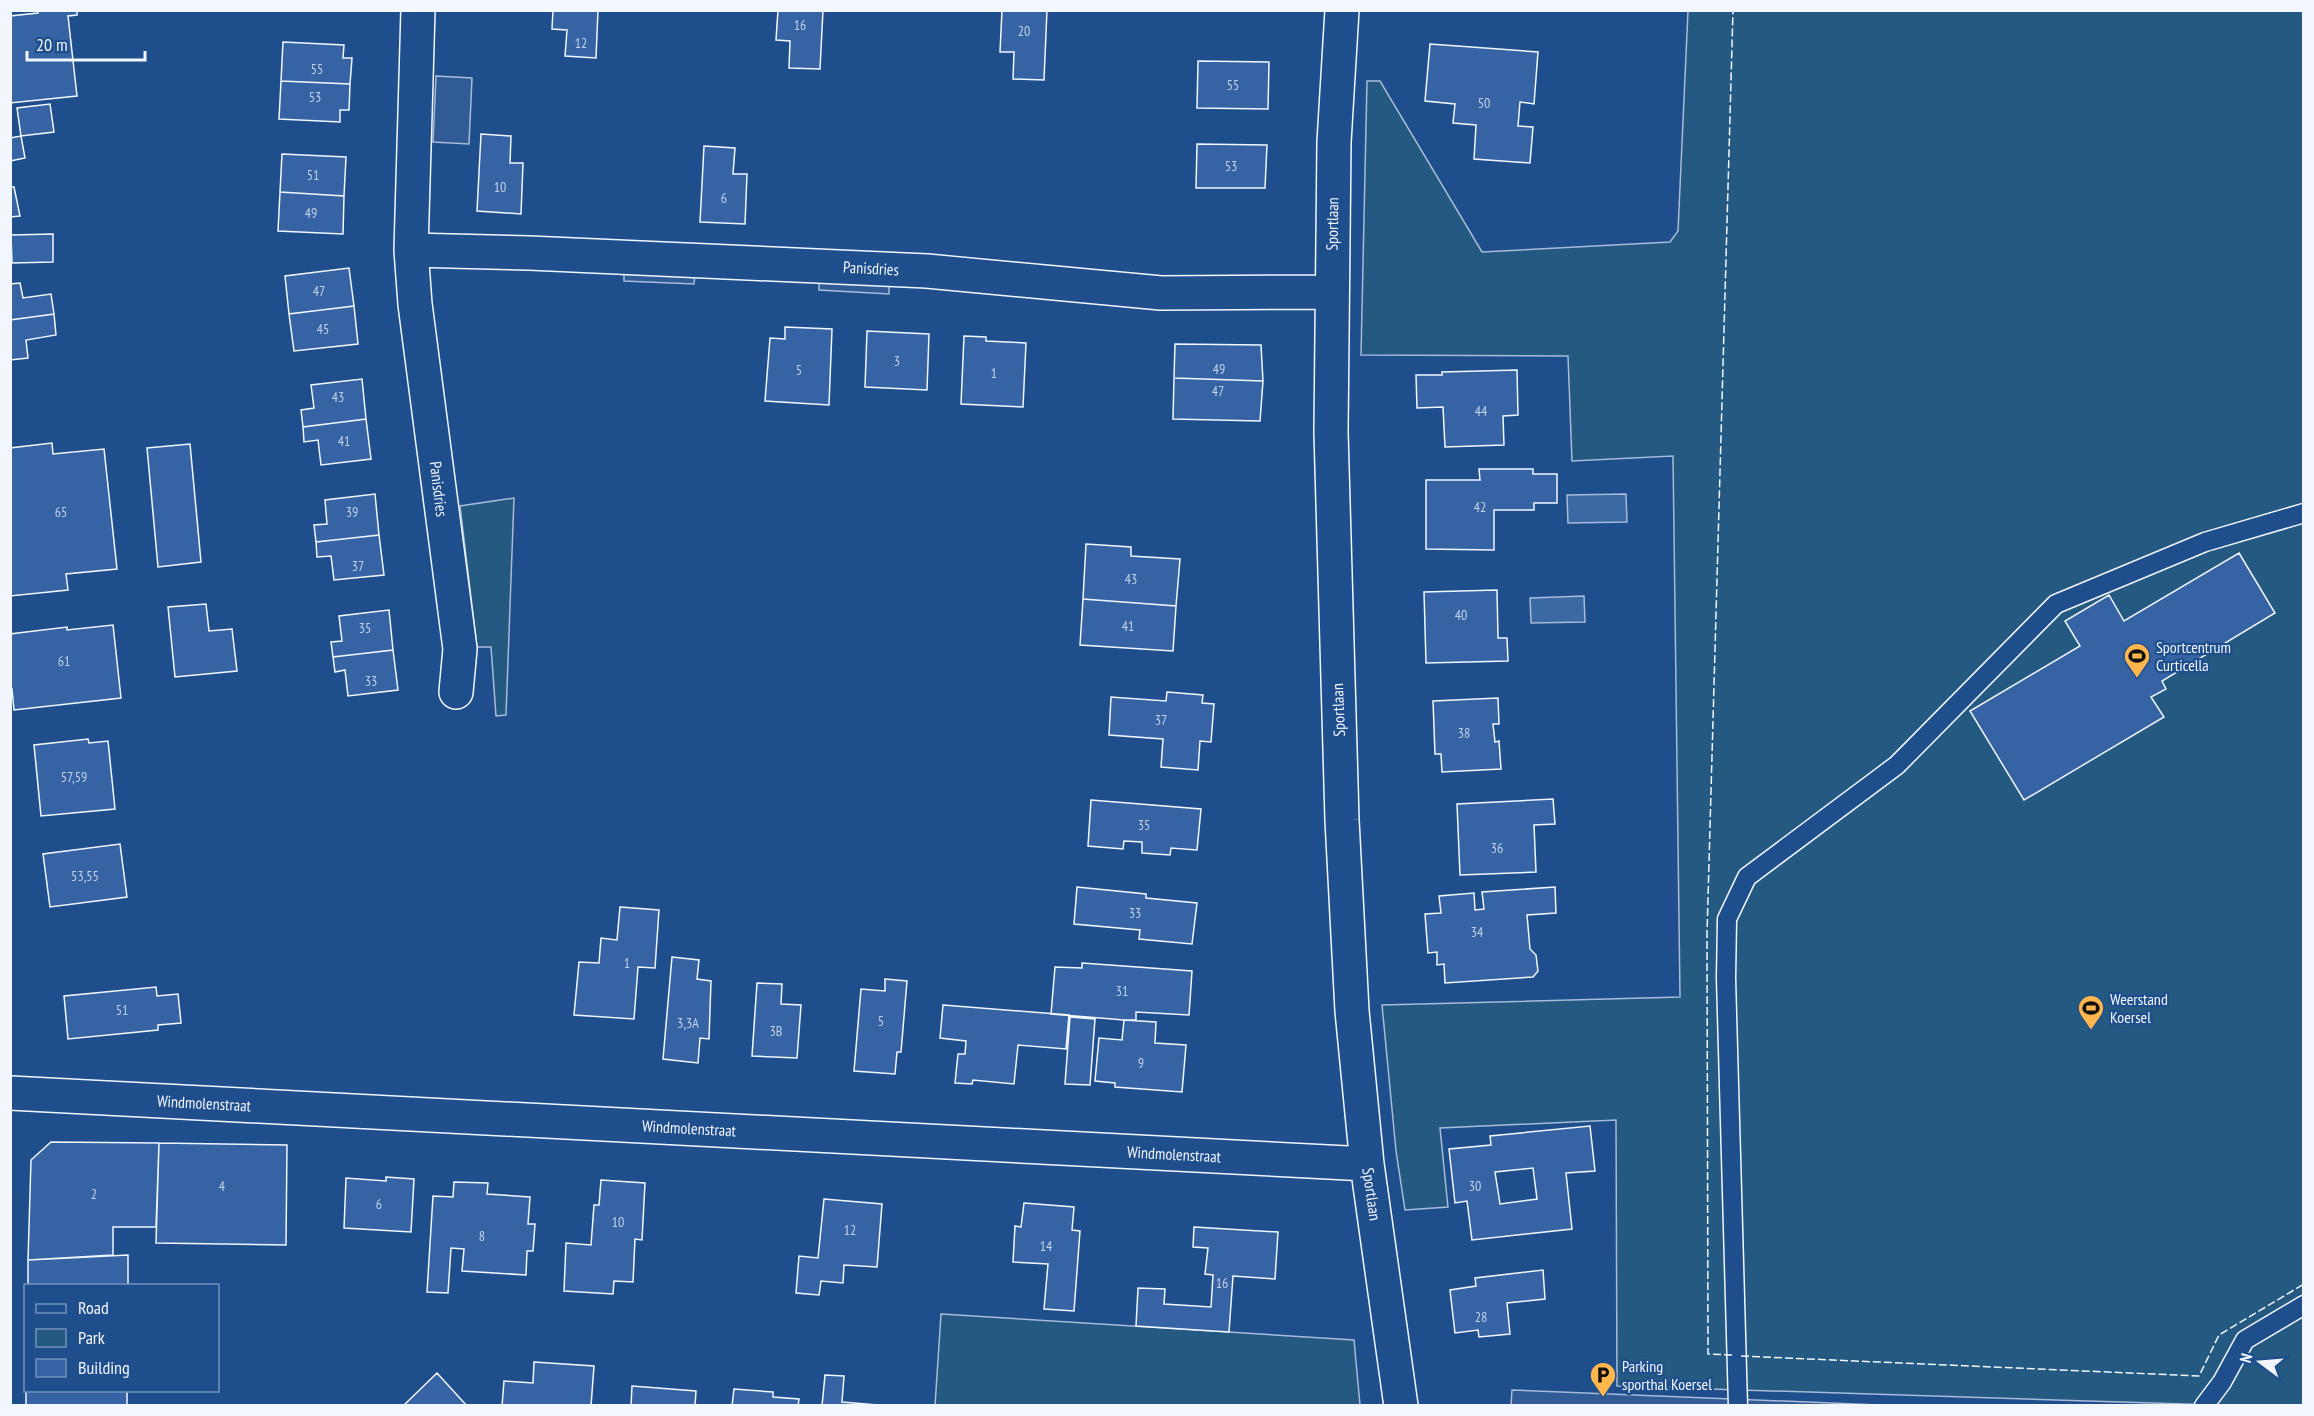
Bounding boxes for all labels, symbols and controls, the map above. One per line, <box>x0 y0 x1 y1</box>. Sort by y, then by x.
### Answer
house number: 16 <box>794 16 806 34</box>
house number: 20 <box>1018 22 1030 40</box>
scale bar <box>27 24 146 62</box>
text: 20 m <box>36 33 68 56</box>
house number: 12 <box>575 34 587 52</box>
house number: 55 <box>311 60 323 78</box>
house number: 55 <box>1227 76 1239 94</box>
house number: 53 <box>309 88 321 106</box>
house number: 50 <box>1478 94 1490 112</box>
house number: 53 <box>1225 157 1237 175</box>
house number: 51 <box>307 166 319 184</box>
house number: 10 <box>494 178 506 196</box>
house number: 6 <box>721 189 727 207</box>
street label: Sportlaan <box>1322 197 1342 251</box>
house number: 49 <box>305 204 317 222</box>
street label: Panisdries <box>843 257 899 279</box>
house number: 47 <box>313 282 325 300</box>
house number: 45 <box>317 320 329 338</box>
house number: 3 <box>894 352 900 370</box>
house number: 49 <box>1213 360 1225 378</box>
house number: 5 <box>796 361 802 379</box>
house number: 1 <box>991 364 997 382</box>
house number: 47 <box>1212 382 1224 400</box>
house number: 43 <box>332 388 344 406</box>
house number: 44 <box>1475 402 1488 420</box>
house number: 41 <box>338 432 350 450</box>
street label: Panisdries <box>426 460 452 518</box>
house number: 42 <box>1474 498 1486 516</box>
house number: 65 <box>55 503 67 521</box>
house number: 39 <box>346 503 358 521</box>
house number: 37 <box>352 557 364 575</box>
house number: 43 <box>1125 570 1137 588</box>
house number: 40 <box>1455 606 1467 624</box>
house number: 41 <box>1122 617 1134 635</box>
house number: 35 <box>359 619 371 637</box>
place label: Sportcentrum Curticella <box>2156 637 2231 675</box>
sports icon: Sportcentrum Curticella <box>2122 641 2152 679</box>
house number: 61 <box>58 652 70 670</box>
house number: 33 <box>365 672 377 690</box>
street label: Sportlaan <box>1327 683 1349 737</box>
house number: 37 <box>1155 711 1167 729</box>
house number: 38 <box>1458 724 1470 742</box>
house number: 57,59 <box>61 768 87 786</box>
house number: 35 <box>1138 816 1150 834</box>
house number: 36 <box>1491 839 1503 857</box>
house number: 53,55 <box>71 867 99 885</box>
house number: 33 <box>1129 904 1141 922</box>
house number: 34 <box>1471 923 1484 941</box>
house number: 1 <box>624 954 630 972</box>
house number: 31 <box>1116 982 1128 1000</box>
place label: Weerstand Koersel <box>2110 989 2168 1027</box>
sports icon: Weerstand Koersel <box>2076 993 2106 1031</box>
house number: 51 <box>116 1001 128 1019</box>
house number: 5 <box>878 1012 884 1030</box>
house number: 3,3A <box>677 1014 699 1032</box>
house number: 3B <box>770 1022 782 1040</box>
house number: 9 <box>1138 1054 1144 1072</box>
street label: Windmolenstraat <box>156 1091 252 1115</box>
street label: Windmolenstraat <box>641 1116 737 1140</box>
street label: Windmolenstraat <box>1126 1142 1222 1166</box>
street label: Sportlaan <box>1358 1166 1386 1222</box>
house number: 4 <box>219 1177 226 1195</box>
house number: 30 <box>1469 1177 1481 1195</box>
house number: 2 <box>91 1185 97 1203</box>
house number: 6 <box>376 1195 382 1213</box>
house number: 10 <box>612 1213 624 1231</box>
house number: 12 <box>844 1221 856 1239</box>
house number: 8 <box>479 1227 485 1245</box>
house number: 14 <box>1040 1237 1053 1255</box>
house number: 16 <box>1216 1274 1228 1292</box>
legend <box>24 1284 219 1392</box>
text: Road <box>78 1296 109 1319</box>
house number: 28 <box>1475 1308 1487 1326</box>
text: Park <box>78 1326 105 1349</box>
north arrow <box>2230 1332 2290 1392</box>
text: N <box>2235 1351 2256 1365</box>
text: Building <box>78 1356 130 1379</box>
place label: Parking sporthal Koersel <box>1622 1356 1712 1394</box>
parking icon: Parking sporthal Koersel <box>1588 1360 1618 1398</box>

